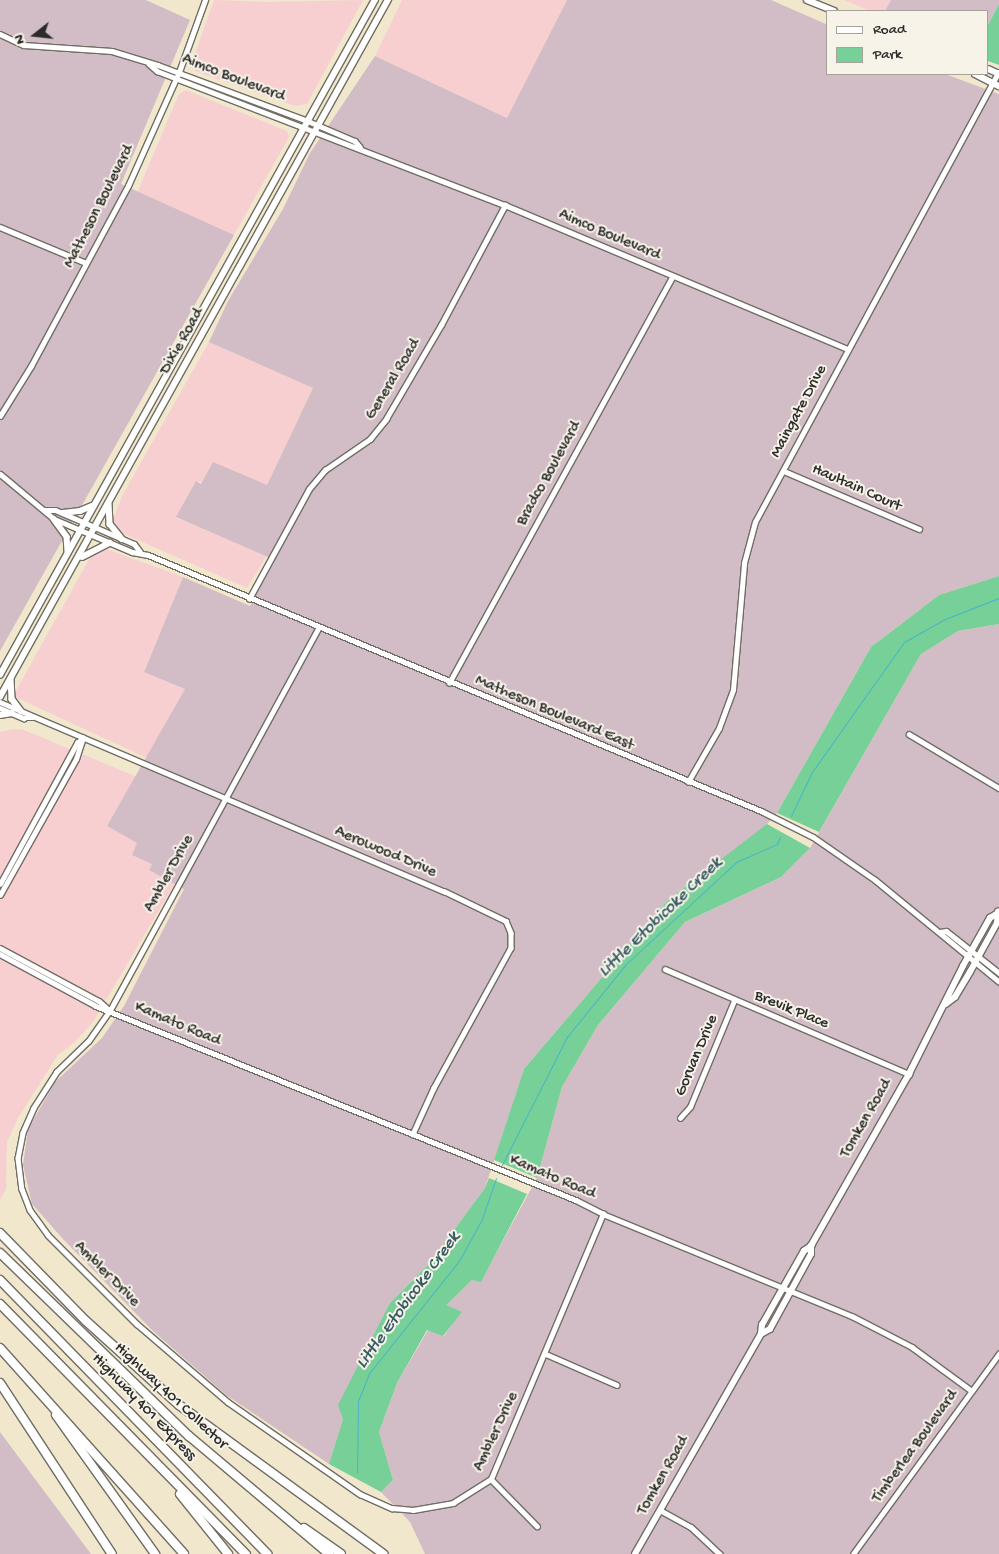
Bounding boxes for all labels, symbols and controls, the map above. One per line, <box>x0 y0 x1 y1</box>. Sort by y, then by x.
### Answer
north arrow <box>10 10 60 60</box>
legend <box>826 10 989 75</box>
text: Road <box>873 21 906 39</box>
text: N <box>11 33 30 46</box>
text: Park <box>873 46 902 64</box>
street label: Aimco Boulevard <box>179 51 287 107</box>
street label: Matheson Boulevard <box>61 142 139 272</box>
street label: Aimco Boulevard <box>555 206 663 266</box>
street label: Dixie Road <box>157 306 209 378</box>
street label: General Road <box>362 336 426 424</box>
street label: Maingate Drive <box>767 362 833 462</box>
street label: Bradco Boulevard <box>513 418 587 530</box>
street label: Haultain Court <box>808 461 904 517</box>
street label: Matheson Boulevard East <box>472 672 636 756</box>
street label: Aerowood Drive <box>331 823 439 883</box>
street label: Ambler Drive <box>141 832 199 916</box>
water label: Little Etobicoke Creek <box>595 853 727 983</box>
street label: Brevik Place <box>751 987 831 1035</box>
street label: Kamato Road <box>131 998 223 1052</box>
street label: Gorvan Drive <box>672 1013 724 1099</box>
street label: Tomken Road <box>837 1076 897 1162</box>
street label: Kamato Road <box>506 1151 598 1205</box>
water label: Little Etobicoke Creek <box>352 1228 466 1374</box>
street label: Ambler Drive <box>69 1238 143 1312</box>
street label: Highway 401 Collector <box>109 1339 231 1455</box>
street label: Highway 401 Express <box>87 1350 199 1466</box>
street label: Timberlea Boulevard <box>869 1387 963 1507</box>
street label: Ambler Drive <box>470 1389 524 1475</box>
street label: Tomken Road <box>634 1433 694 1519</box>

